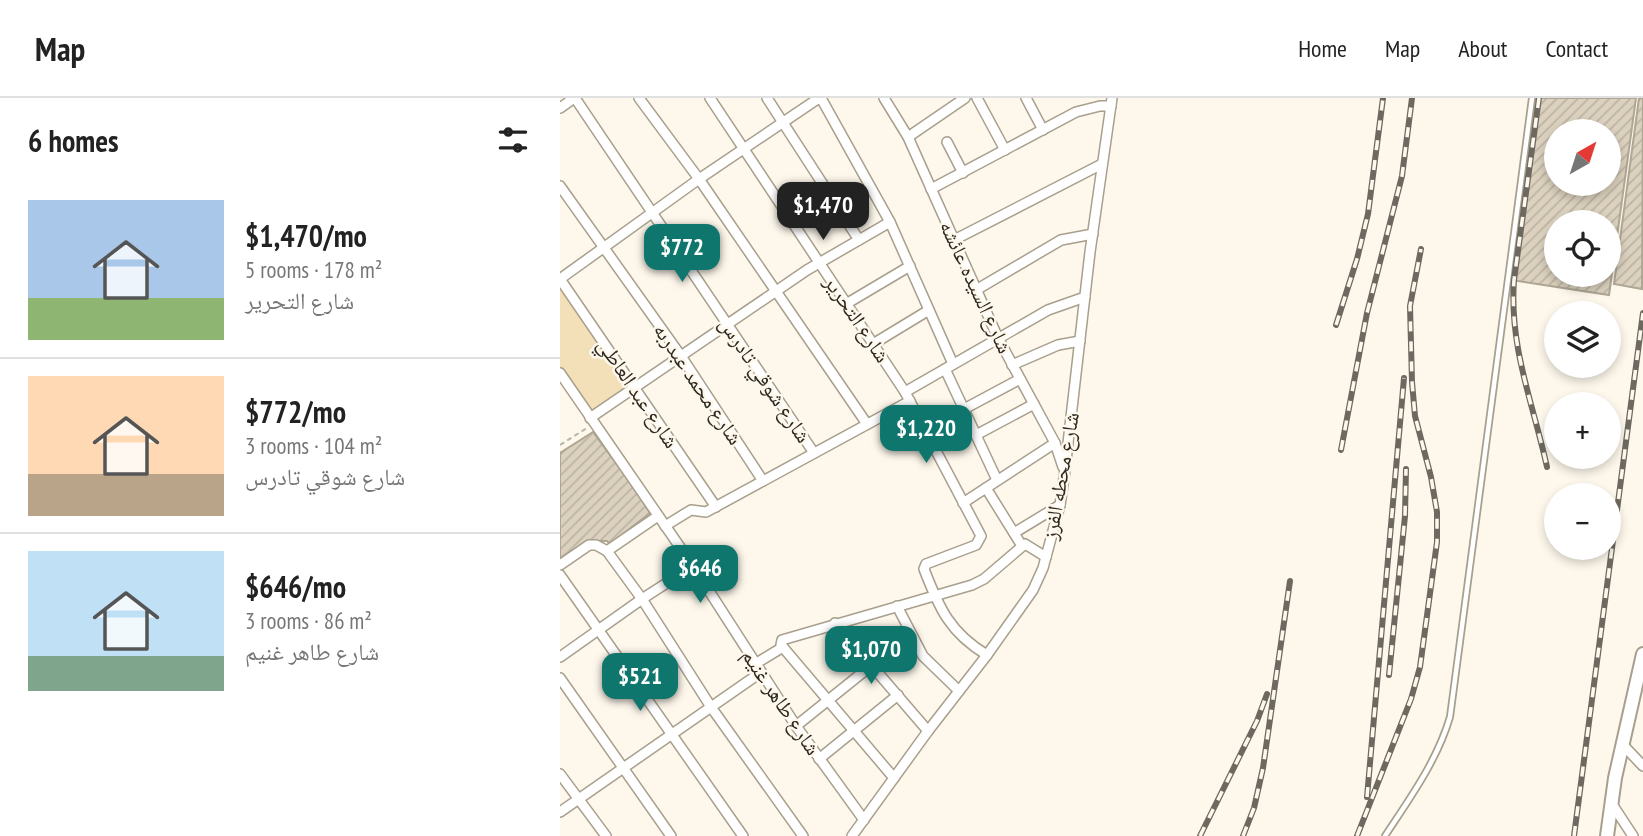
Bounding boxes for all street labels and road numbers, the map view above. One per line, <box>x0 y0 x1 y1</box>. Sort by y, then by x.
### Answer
street label: شارع السيده عائشه <box>934 216 1019 357</box>
street label: شارع التحرير <box>818 269 896 368</box>
street label: شارع شوقي تادرس <box>711 312 818 450</box>
street label: شارع محمد عبدربه <box>648 318 749 450</box>
street label: شارع عبد العاطي <box>589 332 685 455</box>
street label: شارع محطه الفرز <box>1036 410 1085 543</box>
street label: شارع طاهر غنيم <box>735 643 827 761</box>

